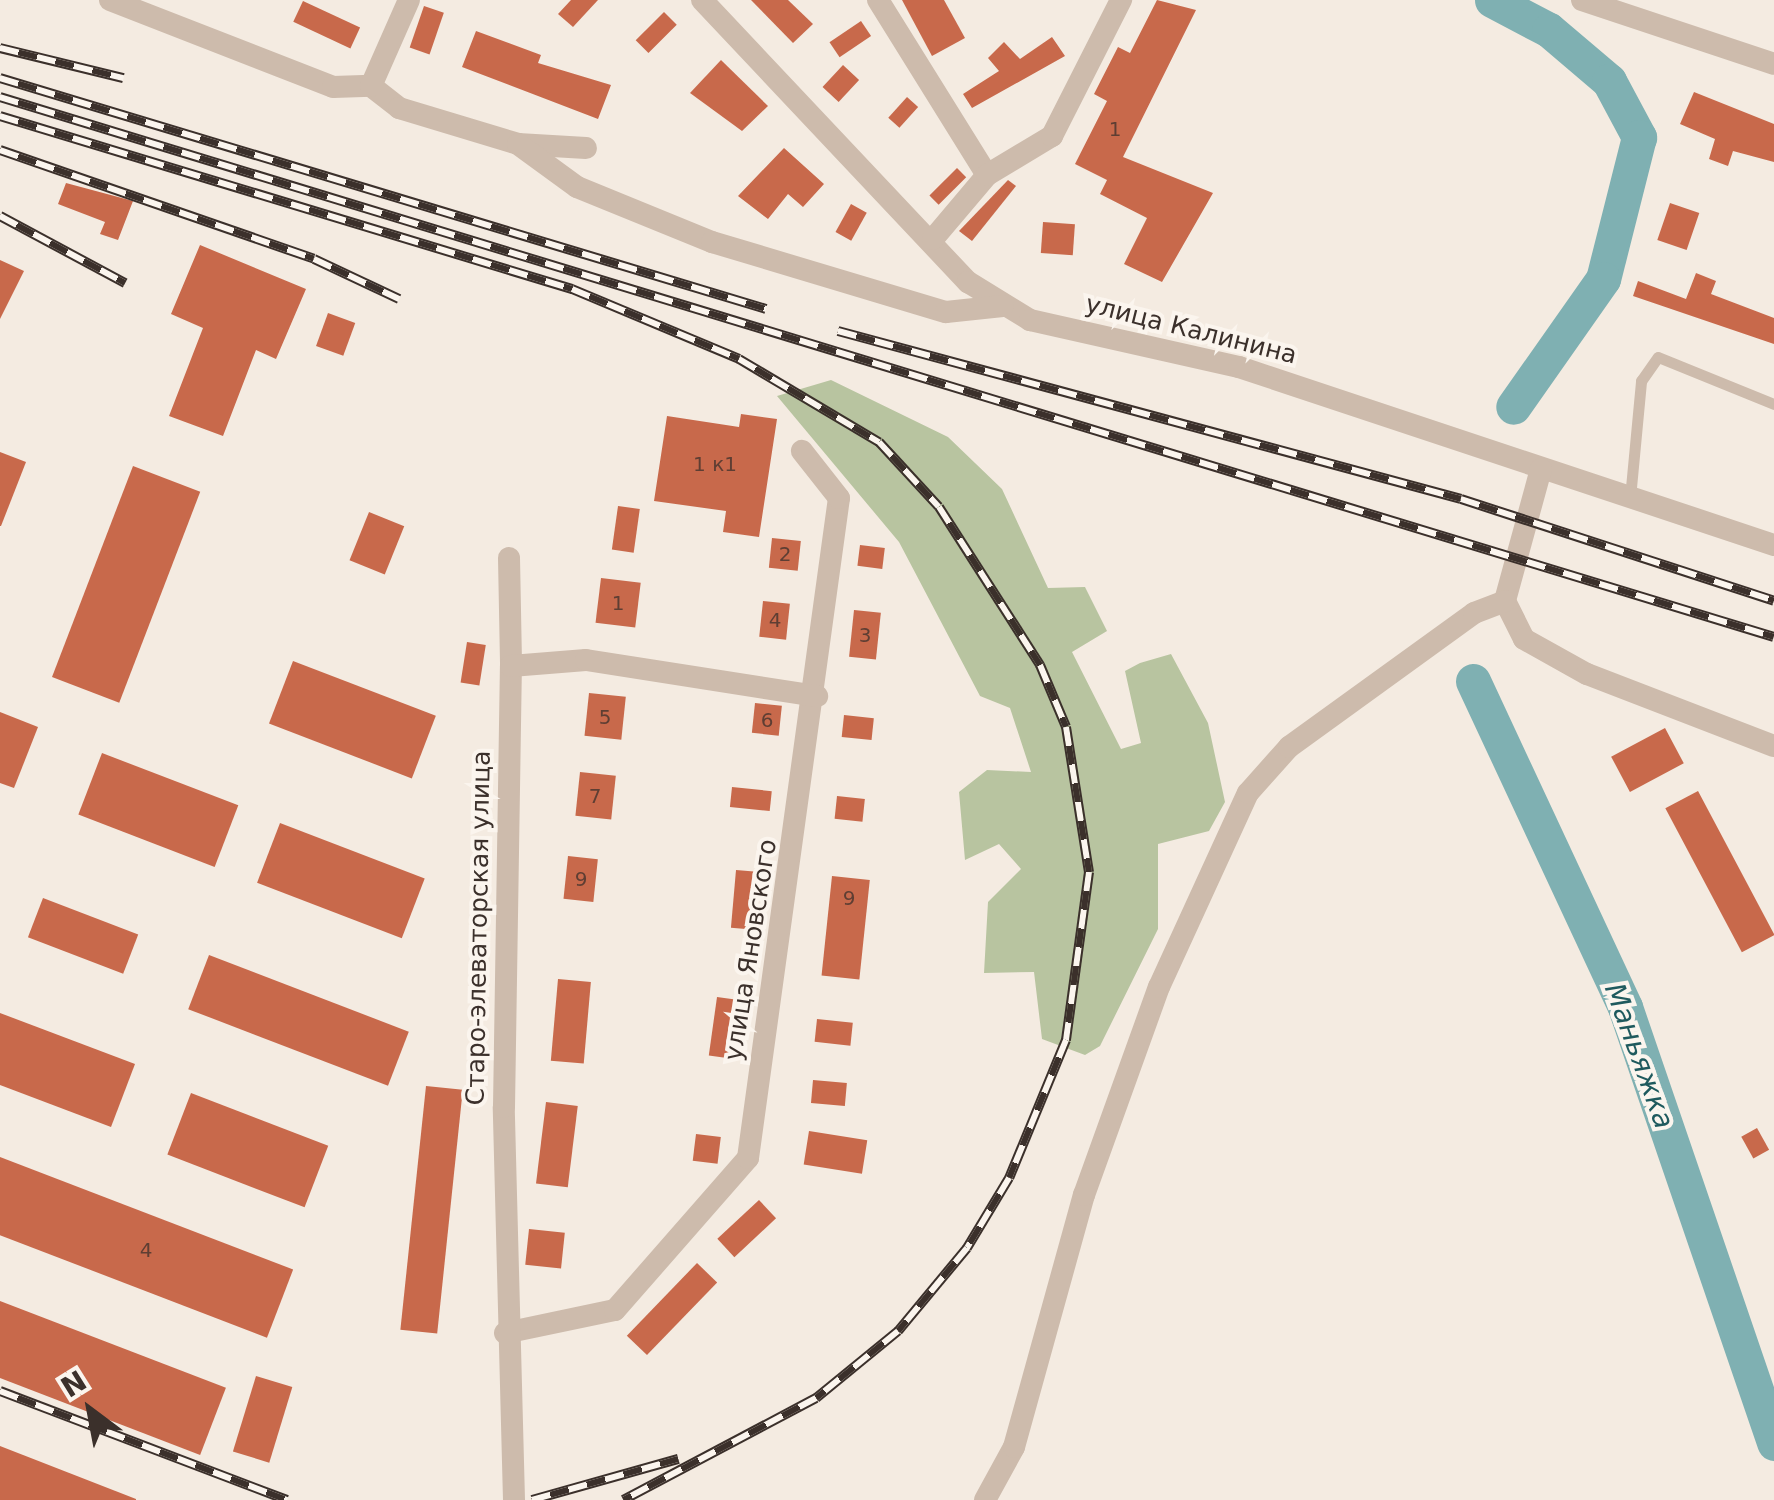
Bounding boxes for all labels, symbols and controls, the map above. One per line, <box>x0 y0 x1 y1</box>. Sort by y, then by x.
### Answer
house number: 1 <box>1109 117 1121 141</box>
street label: улица Калинина <box>1082 289 1300 371</box>
house number: 1 к1 <box>693 452 737 476</box>
house number: 2 <box>779 542 791 566</box>
house number: 1 <box>612 591 624 615</box>
house number: 4 <box>769 608 781 632</box>
house number: 3 <box>859 623 871 647</box>
house number: 5 <box>599 705 611 729</box>
house number: 6 <box>761 708 773 732</box>
street label: Старо-элеваторская улица <box>461 750 497 1106</box>
house number: 7 <box>589 784 601 808</box>
street label: улица Яновского <box>719 837 783 1063</box>
house number: 9 <box>575 867 587 891</box>
house number: 9 <box>843 886 855 910</box>
water label: Маньяжка <box>1597 979 1681 1133</box>
house number: 4 <box>140 1238 152 1262</box>
north arrow <box>40 1360 140 1460</box>
text: N <box>55 1364 93 1404</box>

